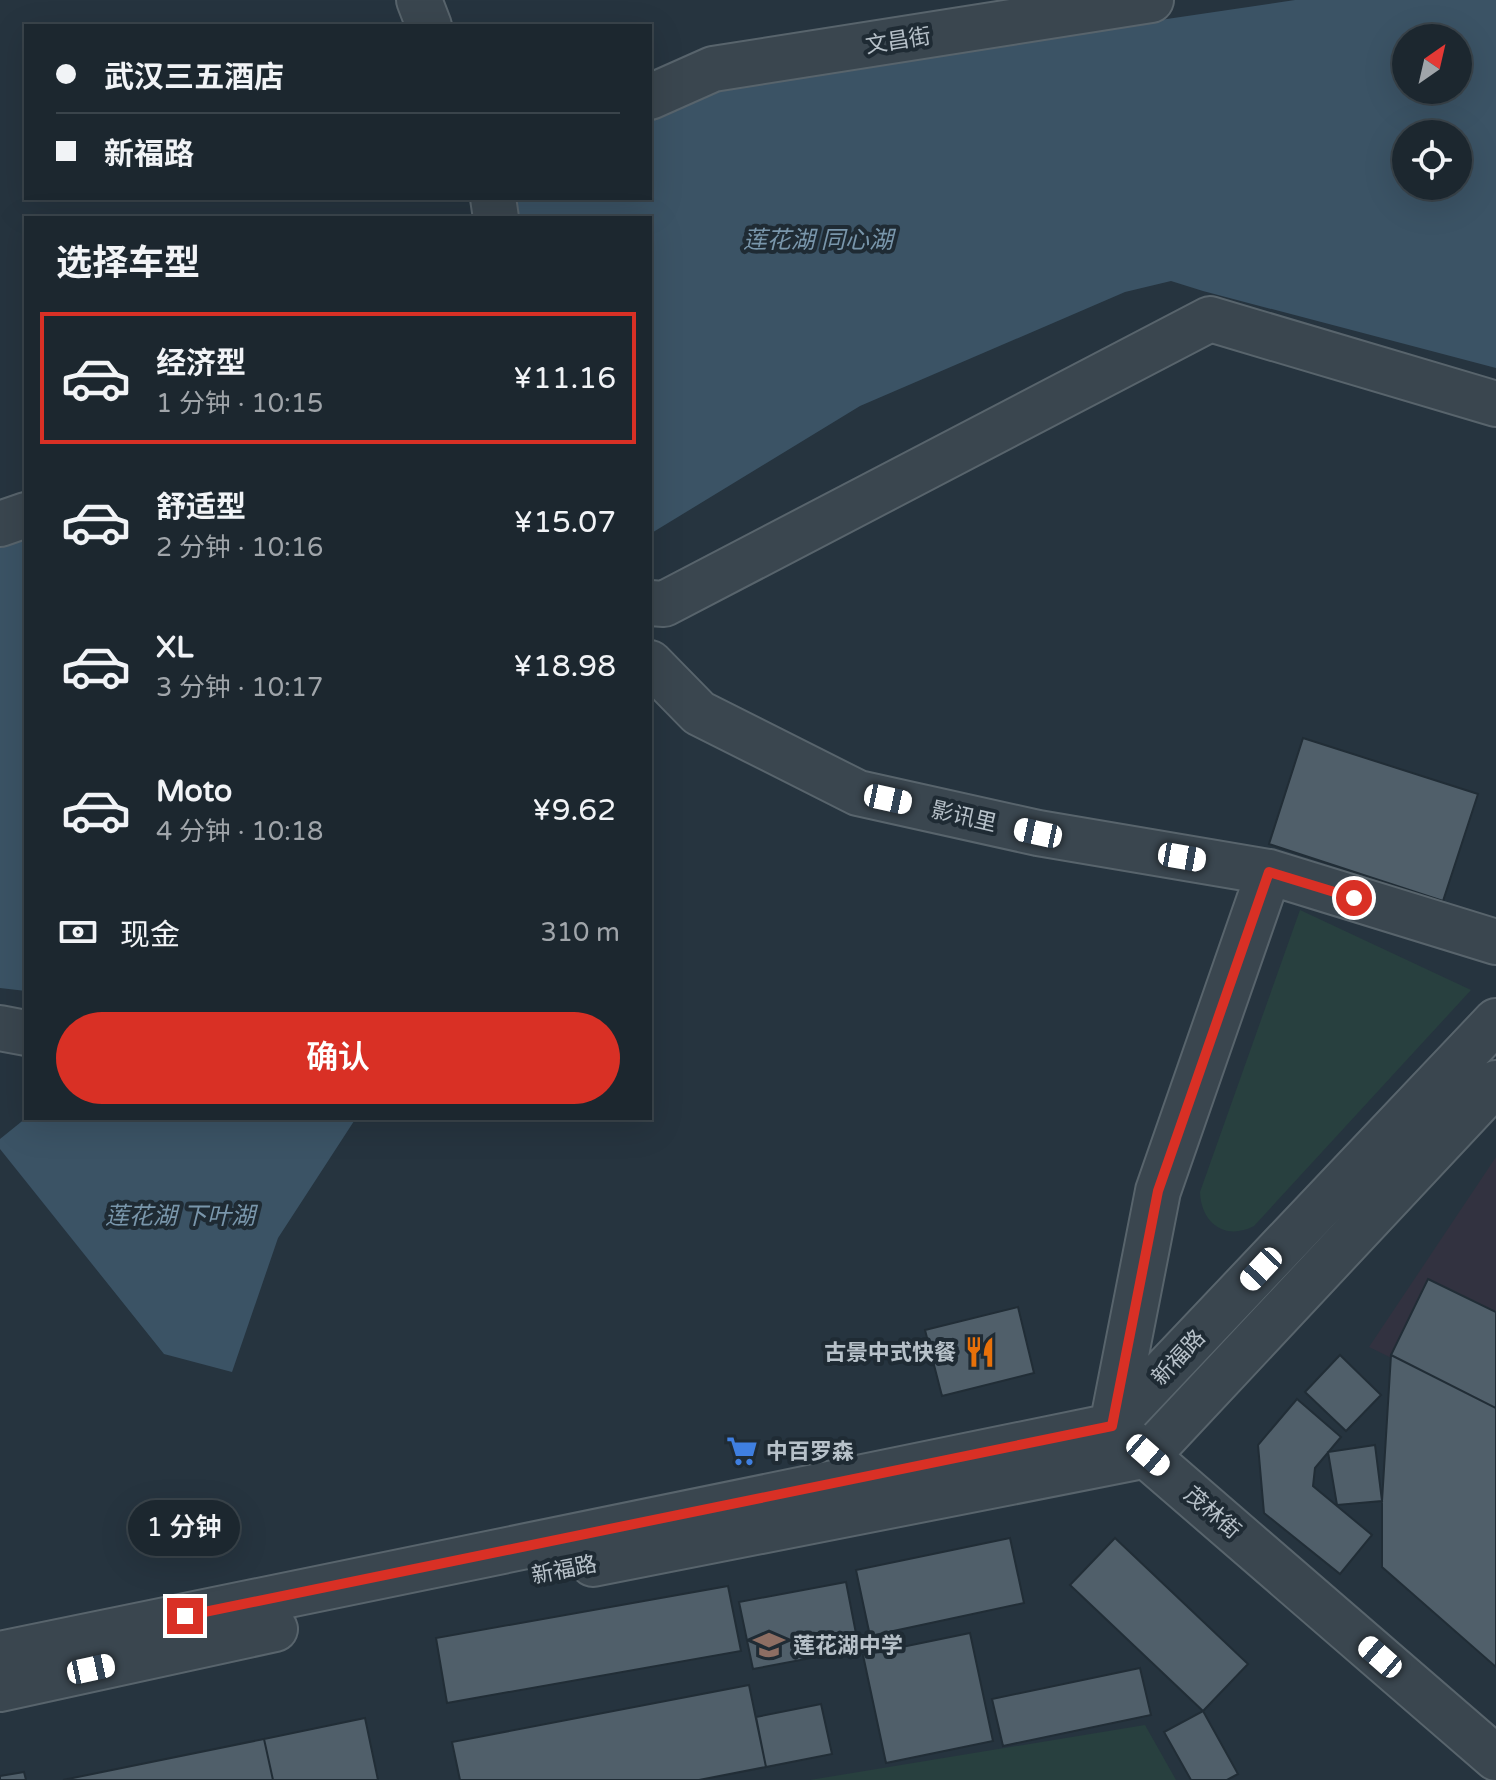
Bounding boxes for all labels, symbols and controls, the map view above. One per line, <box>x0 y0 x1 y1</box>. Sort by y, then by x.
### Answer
street label: 文昌街 <box>864 23 933 59</box>
north arrow <box>1392 24 1472 104</box>
map controls <box>1392 24 1472 200</box>
text: 武汉三五酒店 <box>104 59 284 96</box>
button: locate <box>1392 120 1472 200</box>
text: 新福路 <box>104 136 194 173</box>
water label: 莲花湖 同心湖 <box>743 226 897 255</box>
text: 选择车型 <box>56 242 200 285</box>
icon: car <box>60 342 132 414</box>
text: 经济型 <box>156 345 246 382</box>
text: ¥11.16 <box>513 360 616 397</box>
text: 1 分钟 · 10:15 <box>156 388 323 419</box>
icon: car <box>60 486 132 558</box>
text: 舒适型 <box>156 489 246 526</box>
text: ¥15.07 <box>513 504 616 541</box>
text: 2 分钟 · 10:16 <box>156 532 323 563</box>
text: XL <box>156 629 193 666</box>
icon: car <box>60 630 132 702</box>
text: ¥18.98 <box>513 648 616 685</box>
text: 3 分钟 · 10:17 <box>156 672 323 703</box>
text: Moto <box>156 773 232 810</box>
icon: car <box>60 774 132 846</box>
car <box>862 782 914 816</box>
text: ¥9.62 <box>532 792 616 829</box>
street label: 影讯里 <box>929 797 999 837</box>
text: 4 分钟 · 10:18 <box>156 816 323 847</box>
car <box>1012 816 1064 850</box>
car <box>1156 841 1208 873</box>
route start <box>1336 880 1372 916</box>
icon: cash <box>56 910 100 954</box>
text: 现金 <box>120 917 180 954</box>
text: 310 m <box>540 917 620 948</box>
button: 确认 <box>56 1012 620 1104</box>
water label: 莲花湖 下叶湖 <box>105 1202 259 1231</box>
car <box>1236 1243 1286 1295</box>
street label: 新福路 <box>1147 1325 1211 1391</box>
restaurant icon: 古景中式快餐 <box>963 1335 997 1369</box>
place label: 古景中式快餐 <box>824 1340 956 1366</box>
car <box>1122 1430 1174 1480</box>
supermarket icon: 中百罗森 <box>725 1434 759 1468</box>
place label: 中百罗森 <box>766 1439 854 1465</box>
street label: 茂林街 <box>1179 1481 1246 1544</box>
callout: 1 分钟 <box>129 1500 241 1556</box>
text: 1 分钟 <box>146 1512 222 1543</box>
street label: 新福路 <box>529 1551 599 1589</box>
route end <box>167 1598 203 1634</box>
school or university icon: 莲花湖中学 <box>752 1628 786 1662</box>
car <box>1354 1632 1406 1682</box>
place label: 莲花湖中学 <box>793 1633 903 1659</box>
car <box>65 1652 117 1686</box>

